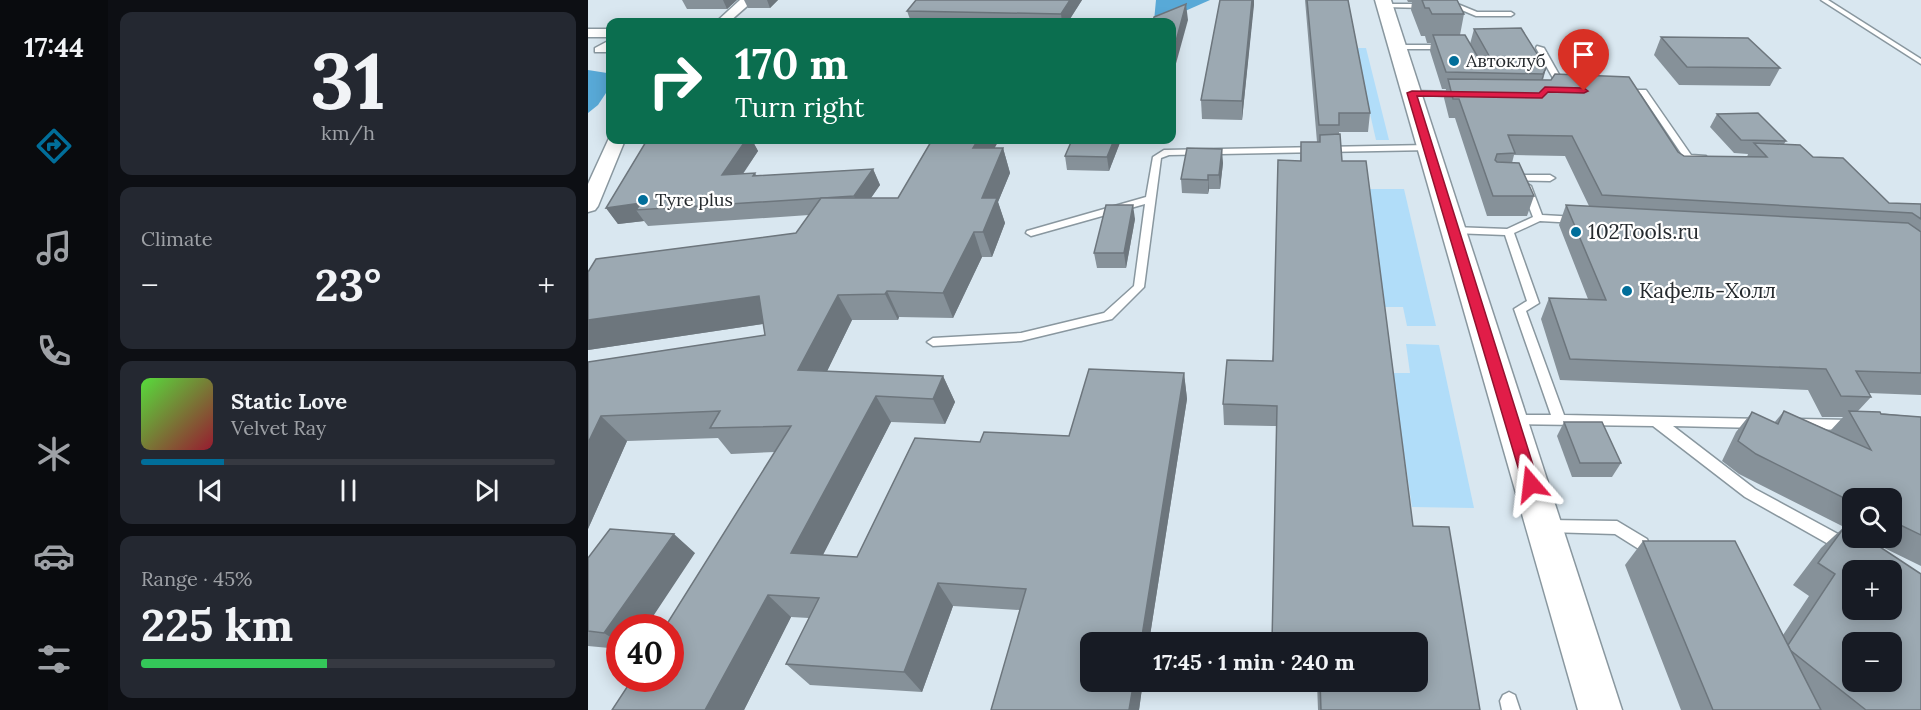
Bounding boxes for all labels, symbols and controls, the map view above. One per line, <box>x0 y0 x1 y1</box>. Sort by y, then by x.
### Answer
pin <box>1558 29 1609 91</box>
text: 17:44 <box>24 30 84 64</box>
text: 31 <box>310 31 386 130</box>
text: 170 m <box>735 37 848 91</box>
icon: arrive <box>1567 38 1600 71</box>
icon: right <box>636 42 714 120</box>
place label: Автоклуб <box>1465 49 1546 72</box>
marker: Автоклуб <box>1447 54 1461 68</box>
text: Turn right <box>735 90 864 124</box>
text: km/h <box>321 120 375 145</box>
icon: directions <box>33 125 75 167</box>
place label: Tyre plus <box>655 188 733 211</box>
marker: Tyre plus <box>636 193 650 207</box>
place label: 102Tools.ru <box>1588 218 1699 245</box>
marker: 102Tools.ru <box>1569 225 1583 239</box>
text: Climate <box>141 226 213 251</box>
icon: music <box>33 227 75 269</box>
text: 23° <box>315 256 381 313</box>
text: − <box>141 264 159 306</box>
text: + <box>537 264 555 306</box>
place label: Кафель-Холл <box>1639 277 1776 304</box>
marker: Кафель-Холл <box>1620 284 1634 298</box>
icon: phone <box>33 330 75 372</box>
text: Static Love <box>231 387 347 415</box>
text: Velvet Ray <box>231 415 326 440</box>
icon: climate <box>33 433 75 475</box>
position arrow <box>1499 452 1563 516</box>
icon: previous <box>194 474 227 507</box>
icon: pause <box>332 474 365 507</box>
icon: next <box>470 474 503 507</box>
map controls <box>1842 488 1902 692</box>
button: search <box>1842 488 1902 548</box>
icon: car <box>33 535 75 577</box>
button: + <box>1842 560 1902 620</box>
text: Range · 45% <box>141 566 252 591</box>
text: 225 km <box>141 596 293 653</box>
speed limit sign: 40 <box>606 614 684 692</box>
button: − <box>1842 632 1902 692</box>
icon: filters <box>33 638 75 680</box>
text: 17:45 · 1 min · 240 m <box>1153 648 1355 676</box>

